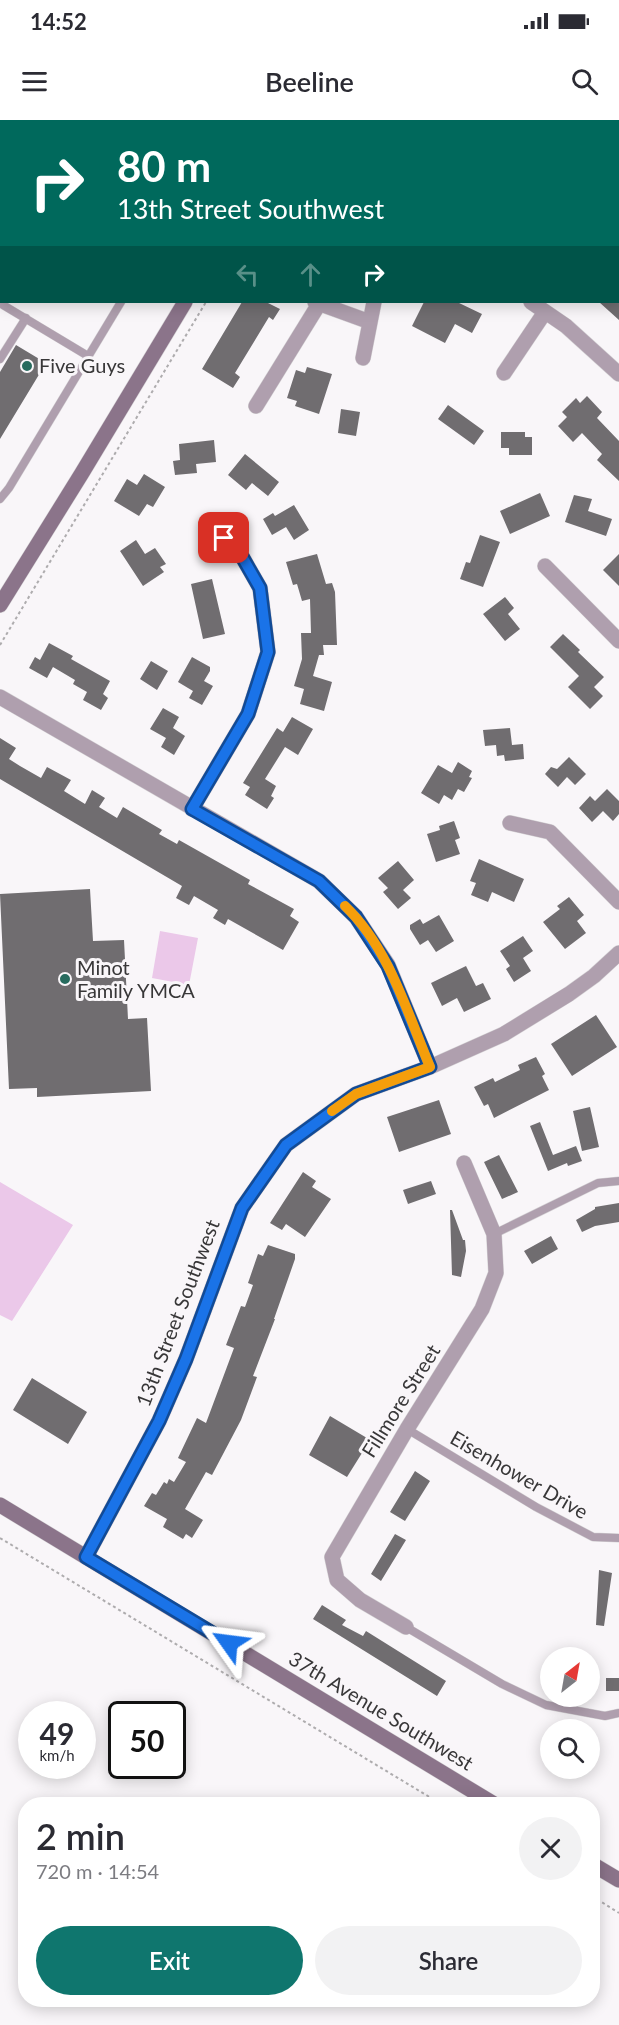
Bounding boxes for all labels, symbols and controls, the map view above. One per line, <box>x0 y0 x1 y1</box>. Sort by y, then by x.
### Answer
text: 14:52 <box>30 8 87 35</box>
icon: menu <box>18 65 51 98</box>
text: Beeline <box>265 65 354 98</box>
icon: search <box>568 65 601 98</box>
text: 80 m <box>117 141 211 191</box>
icon: right <box>18 144 96 222</box>
text: 13th Street Southwest <box>117 192 384 225</box>
icon: left <box>231 258 264 291</box>
icon: ahead <box>294 258 327 291</box>
icon: right <box>357 258 390 291</box>
place label: Five Guys <box>39 353 125 377</box>
marker: Five Guys <box>20 359 34 373</box>
pin <box>198 512 249 563</box>
icon: arrive <box>207 521 240 554</box>
place label: Minot Family YMCA <box>77 955 195 1002</box>
marker: Minot Family YMCA <box>58 972 72 986</box>
street label: 13th Street Southwest <box>130 1216 224 1409</box>
street label: Fillmore Street <box>356 1340 444 1461</box>
street label: Eisenhower Drive <box>446 1425 593 1523</box>
position arrow <box>197 1611 261 1675</box>
street label: 37th Avenue Southwest <box>285 1646 478 1775</box>
north arrow <box>540 1647 600 1707</box>
map controls <box>540 1647 600 1779</box>
speed limit sign: 50 <box>108 1701 186 1779</box>
text: 49 <box>40 1715 74 1751</box>
button: search <box>540 1719 600 1779</box>
text: km/h <box>39 1746 75 1764</box>
text: 2 min <box>36 1814 125 1858</box>
button: close <box>519 1817 582 1880</box>
text: 720 m · 14:54 <box>36 1859 159 1883</box>
button: Exit <box>36 1926 303 1995</box>
button: Share <box>315 1926 582 1995</box>

